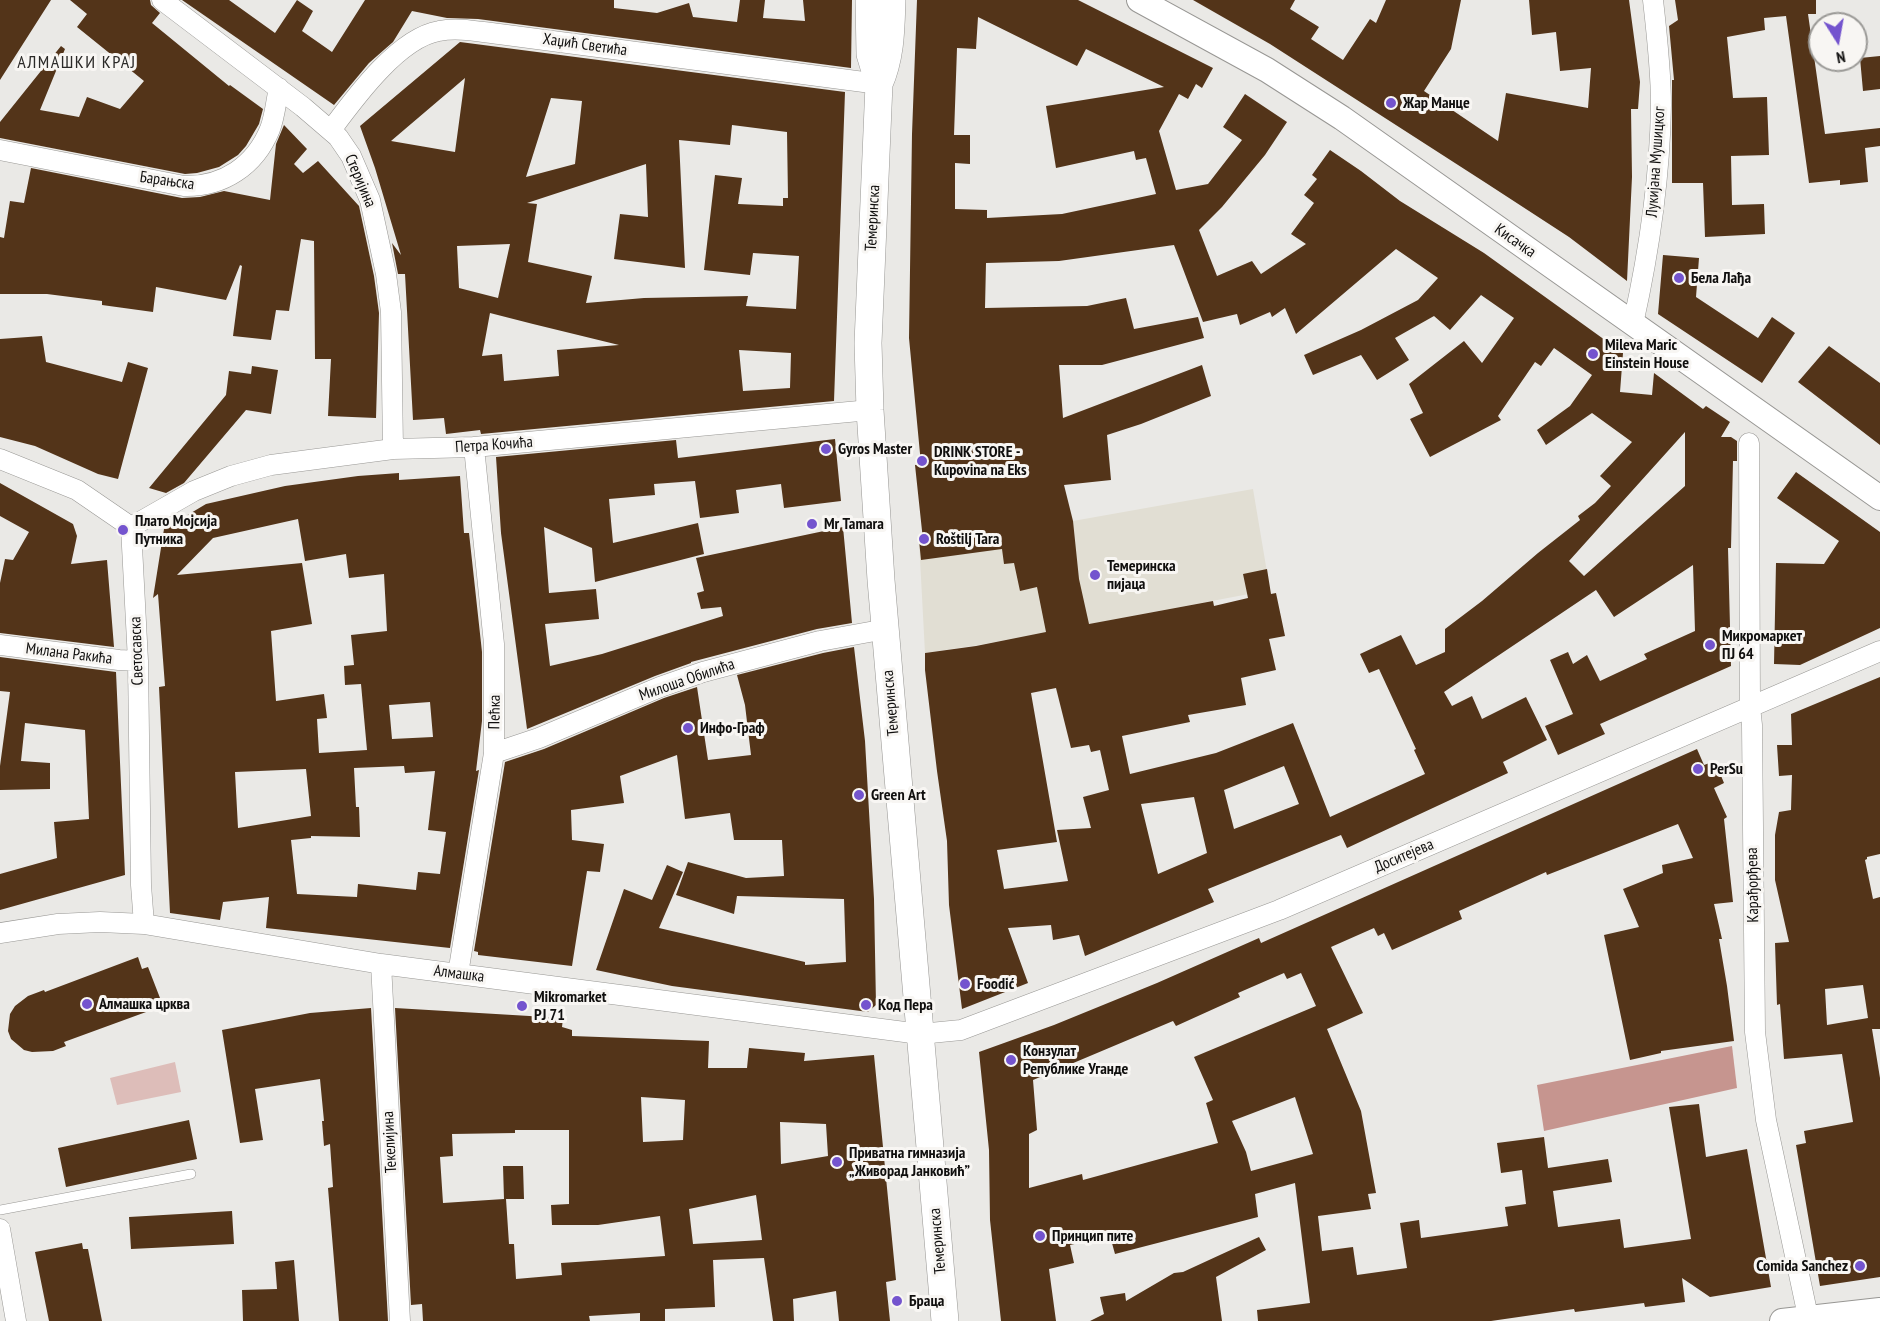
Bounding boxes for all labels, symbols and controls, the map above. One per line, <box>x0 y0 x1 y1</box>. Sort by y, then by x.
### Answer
north arrow <box>1808 12 1868 72</box>
street label: Хаџић Светића <box>542 30 628 60</box>
text: N <box>1835 47 1847 68</box>
district label: АЛМАШКИ КРАЈ <box>17 52 137 74</box>
place label: Жар Манце <box>1403 93 1470 113</box>
marker: Жар Манце <box>1384 96 1398 110</box>
street label: Лукијана Мушицког <box>1643 106 1669 218</box>
street label: Стеријина <box>340 152 380 210</box>
street label: Барањска <box>138 168 196 194</box>
street label: Темеринска <box>862 184 884 252</box>
street label: Кисачка <box>1491 220 1539 262</box>
place label: Бела Лађа <box>1691 268 1751 288</box>
marker: Бела Лађа <box>1672 271 1686 285</box>
place label: Mileva Maric Einstein House <box>1605 335 1689 373</box>
marker: Mileva Maric Einstein House <box>1586 347 1600 361</box>
street label: Петра Кочића <box>455 433 533 457</box>
place label: Gyros Master <box>838 439 912 459</box>
marker: Gyros Master <box>819 442 833 456</box>
place label: DRINK STORE - Kupovina na Eks <box>934 442 1027 480</box>
marker: DRINK STORE - Kupovina na Eks <box>915 454 929 468</box>
place label: Плато Мојсија Путника <box>135 511 217 549</box>
place label: Mr Tamara <box>824 514 884 534</box>
marker: Mr Tamara <box>805 517 819 531</box>
marker: Плато Мојсија Путника <box>116 523 130 537</box>
place label: Roštilj Tara <box>936 529 999 549</box>
marker: Roštilj Tara <box>917 532 931 546</box>
place label: Темеринска пијаца <box>1107 556 1176 594</box>
marker: Темеринска пијаца <box>1088 568 1102 582</box>
street label: Светосавска <box>126 616 148 686</box>
place label: Микромаркет ПЈ 64 <box>1722 626 1802 664</box>
marker: Микромаркет ПЈ 64 <box>1703 638 1717 652</box>
street label: Милана Ракића <box>25 639 113 669</box>
street label: Милоша Обилића <box>637 655 737 705</box>
street label: Темеринска <box>879 669 903 737</box>
street label: Пећка <box>485 694 505 730</box>
place label: Инфо-Граф <box>700 718 765 738</box>
marker: Инфо-Граф <box>681 721 695 735</box>
place label: PerSu <box>1710 759 1743 779</box>
marker: PerSu <box>1691 762 1705 776</box>
place label: Green Art <box>871 785 926 805</box>
marker: Green Art <box>852 788 866 802</box>
street label: Доситејева <box>1371 835 1437 877</box>
street label: Карађорђева <box>1743 847 1763 923</box>
street label: Алмашка <box>433 961 485 987</box>
place label: Foodić <box>977 974 1014 994</box>
marker: Foodić <box>958 977 972 991</box>
place label: Mikromarket PJ 71 <box>534 987 606 1025</box>
place label: Алмашка црква <box>99 994 190 1014</box>
place label: Код Пера <box>878 995 933 1015</box>
marker: Алмашка црква <box>80 997 94 1011</box>
marker: Код Пера <box>859 998 873 1012</box>
marker: Mikromarket PJ 71 <box>515 999 529 1013</box>
place label: Конзулат Републике Уганде <box>1023 1041 1128 1079</box>
marker: Конзулат Републике Уганде <box>1004 1053 1018 1067</box>
street label: Текелијина <box>379 1111 401 1173</box>
place label: Приватна гимназија „Живорад Јанковић” <box>849 1143 970 1181</box>
marker: Приватна гимназија „Живорад Јанковић” <box>830 1155 844 1169</box>
street label: Темеринска <box>926 1207 950 1275</box>
place label: Принцип пите <box>1052 1226 1133 1246</box>
marker: Принцип пите <box>1033 1229 1047 1243</box>
place label: Comida Sanchez <box>1756 1256 1848 1276</box>
marker: Comida Sanchez <box>1853 1259 1867 1273</box>
place label: Браца <box>909 1291 944 1311</box>
marker: Браца <box>890 1294 904 1308</box>

